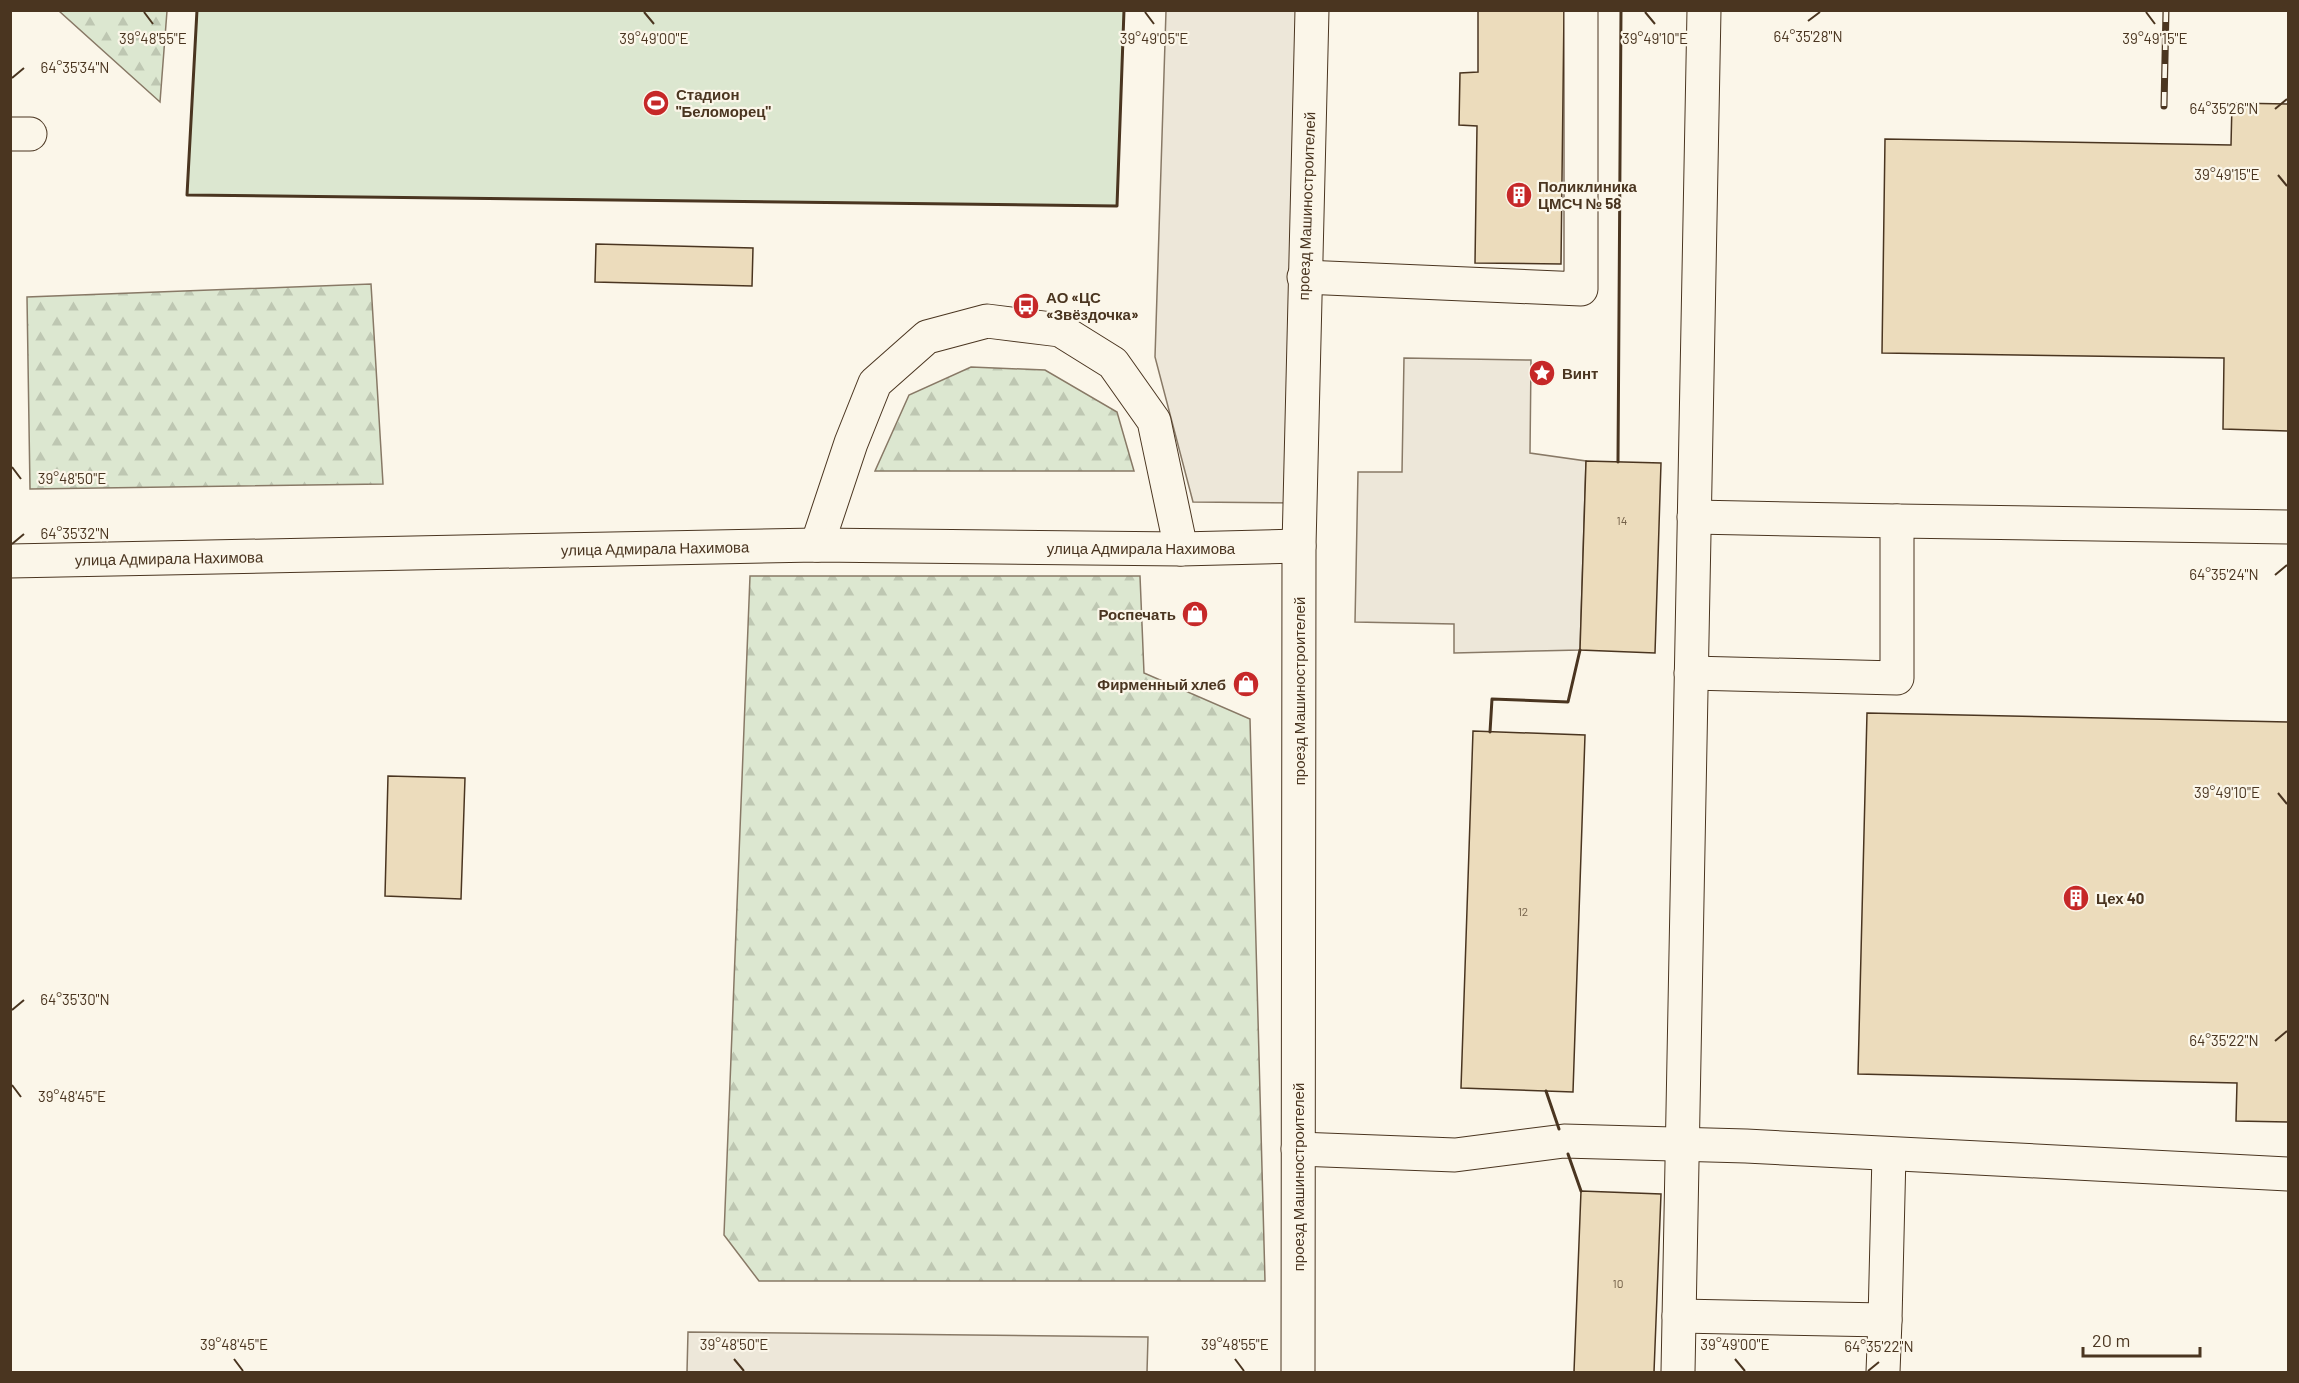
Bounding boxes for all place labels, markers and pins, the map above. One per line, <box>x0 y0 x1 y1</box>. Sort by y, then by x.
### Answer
place label: Стадион "Беломорец" <box>676 85 772 120</box>
sports icon: Стадион "Беломорец" <box>641 88 671 118</box>
place label: Поликлиника ЦМСЧ № 58 <box>1538 177 1638 212</box>
building icon: Поликлиника ЦМСЧ № 58 <box>1504 180 1534 210</box>
place label: АО «ЦС «Звёздочка» <box>1046 288 1139 323</box>
bus stop icon: АО «ЦС «Звёздочка» <box>1011 291 1041 321</box>
place icon: Винт <box>1527 358 1557 388</box>
place label: Винт <box>1562 364 1598 382</box>
shop icon: Роспечать <box>1180 599 1210 629</box>
place label: Роспечать <box>1098 605 1176 623</box>
shop icon: Фирменный хлеб <box>1231 669 1261 699</box>
place label: Фирменный хлеб <box>1097 675 1226 693</box>
building icon: Цех 40 <box>2061 883 2091 913</box>
place label: Цех 40 <box>2096 889 2144 907</box>

